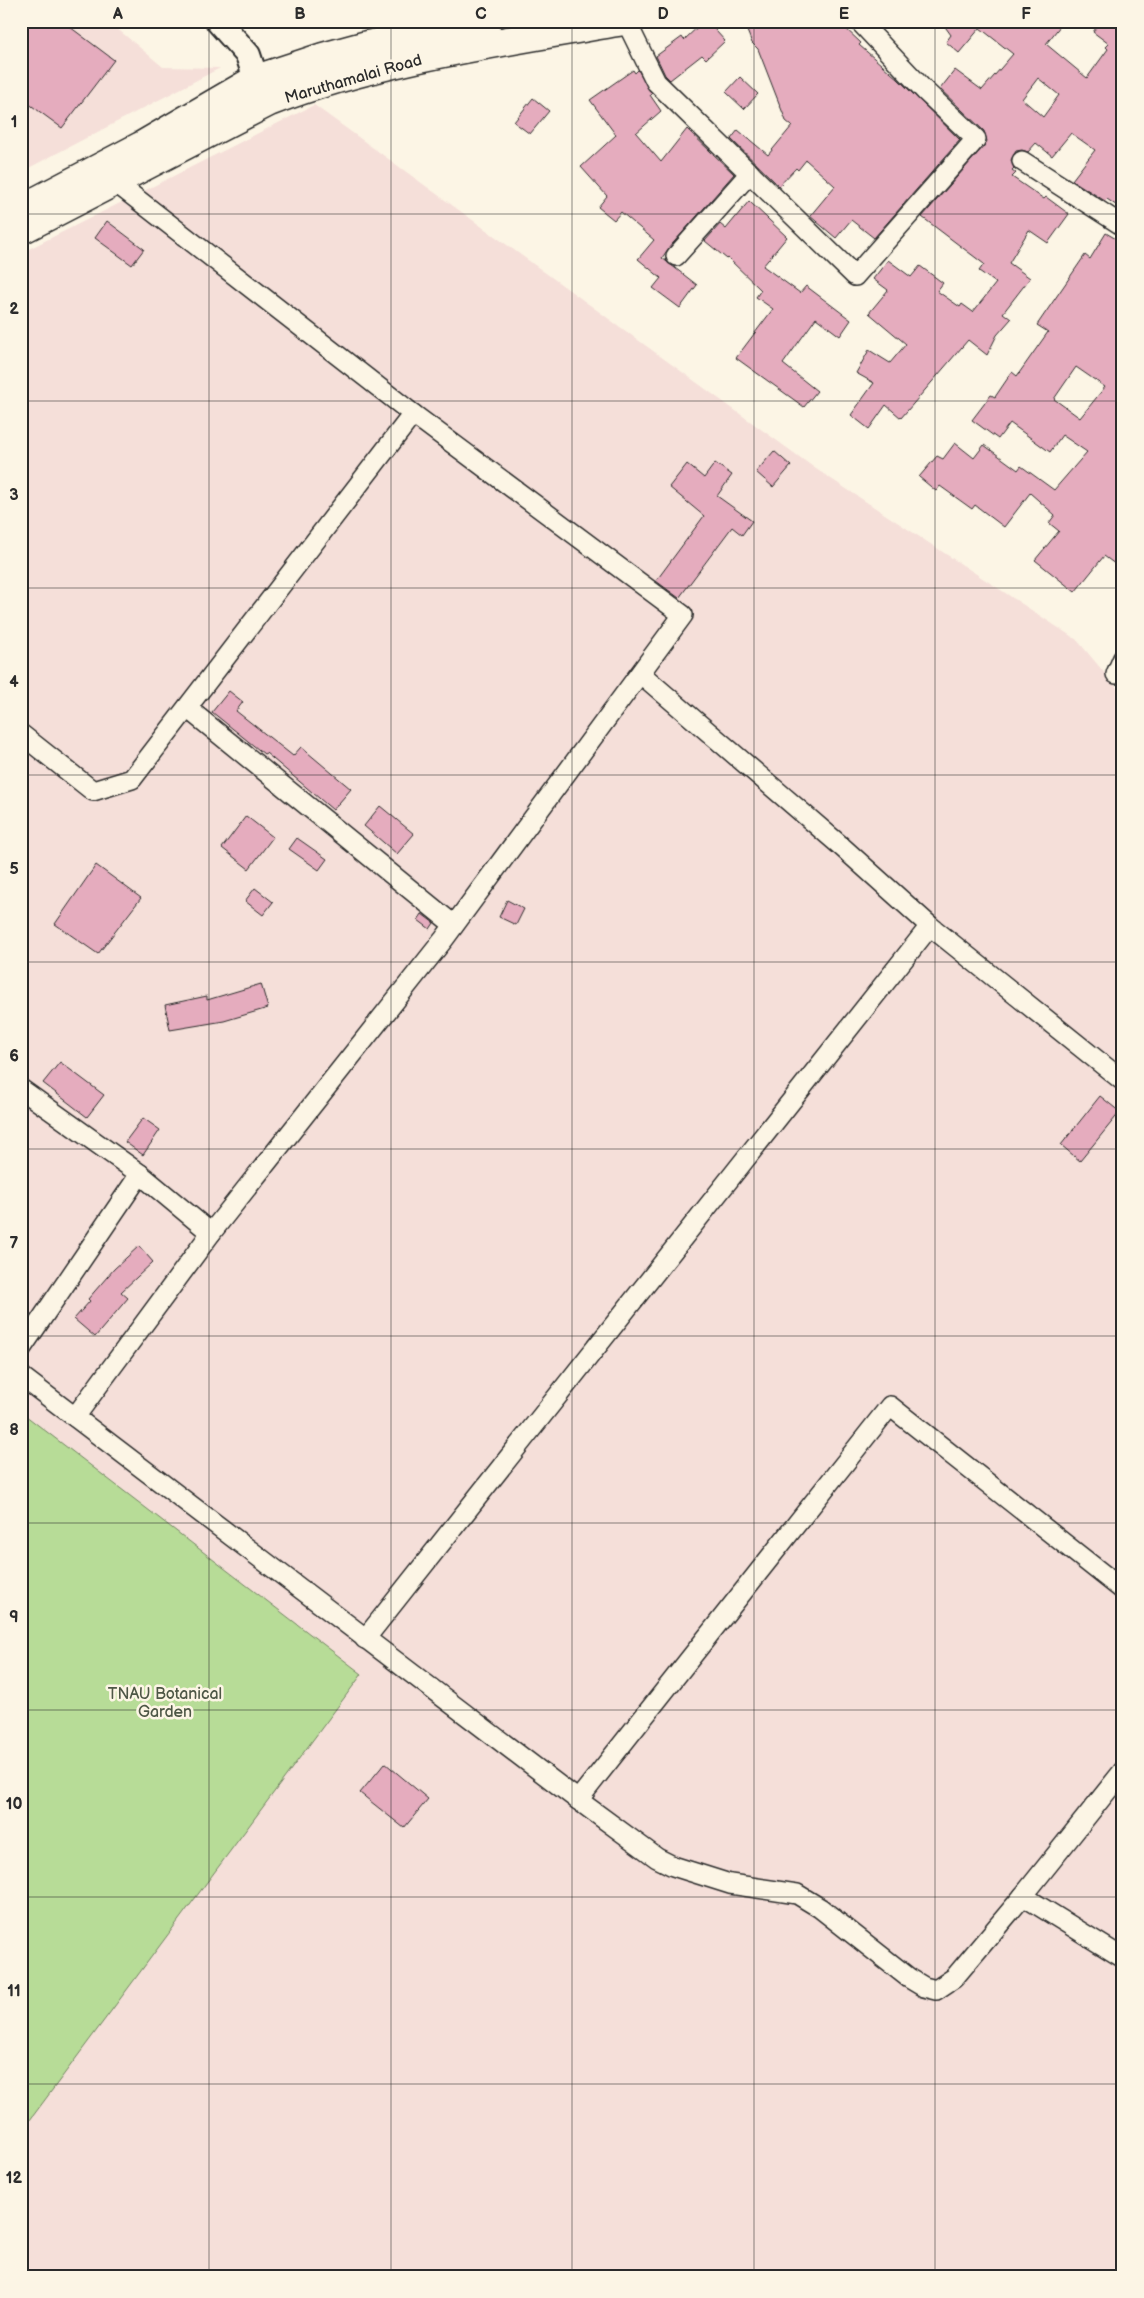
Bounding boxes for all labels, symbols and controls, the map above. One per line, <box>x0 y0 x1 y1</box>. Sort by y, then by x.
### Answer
text: A <box>112 5 123 24</box>
text: B <box>294 5 306 24</box>
text: C <box>475 5 487 24</box>
text: D <box>657 5 669 24</box>
text: E <box>839 5 849 24</box>
text: F <box>1021 5 1031 24</box>
street label: Maruthamalai Road <box>283 51 424 108</box>
text: 1 <box>11 113 17 132</box>
text: 2 <box>9 300 19 319</box>
text: 3 <box>9 486 19 505</box>
text: 4 <box>9 673 19 692</box>
text: 5 <box>9 860 19 879</box>
text: 6 <box>9 1047 19 1066</box>
text: 7 <box>10 1234 19 1253</box>
text: 8 <box>9 1421 19 1440</box>
text: 9 <box>9 1608 19 1627</box>
park label: TNAU Botanical Garden <box>108 1685 222 1722</box>
text: 10 <box>6 1795 22 1814</box>
text: 11 <box>7 1982 21 2001</box>
text: 12 <box>6 2169 23 2188</box>

